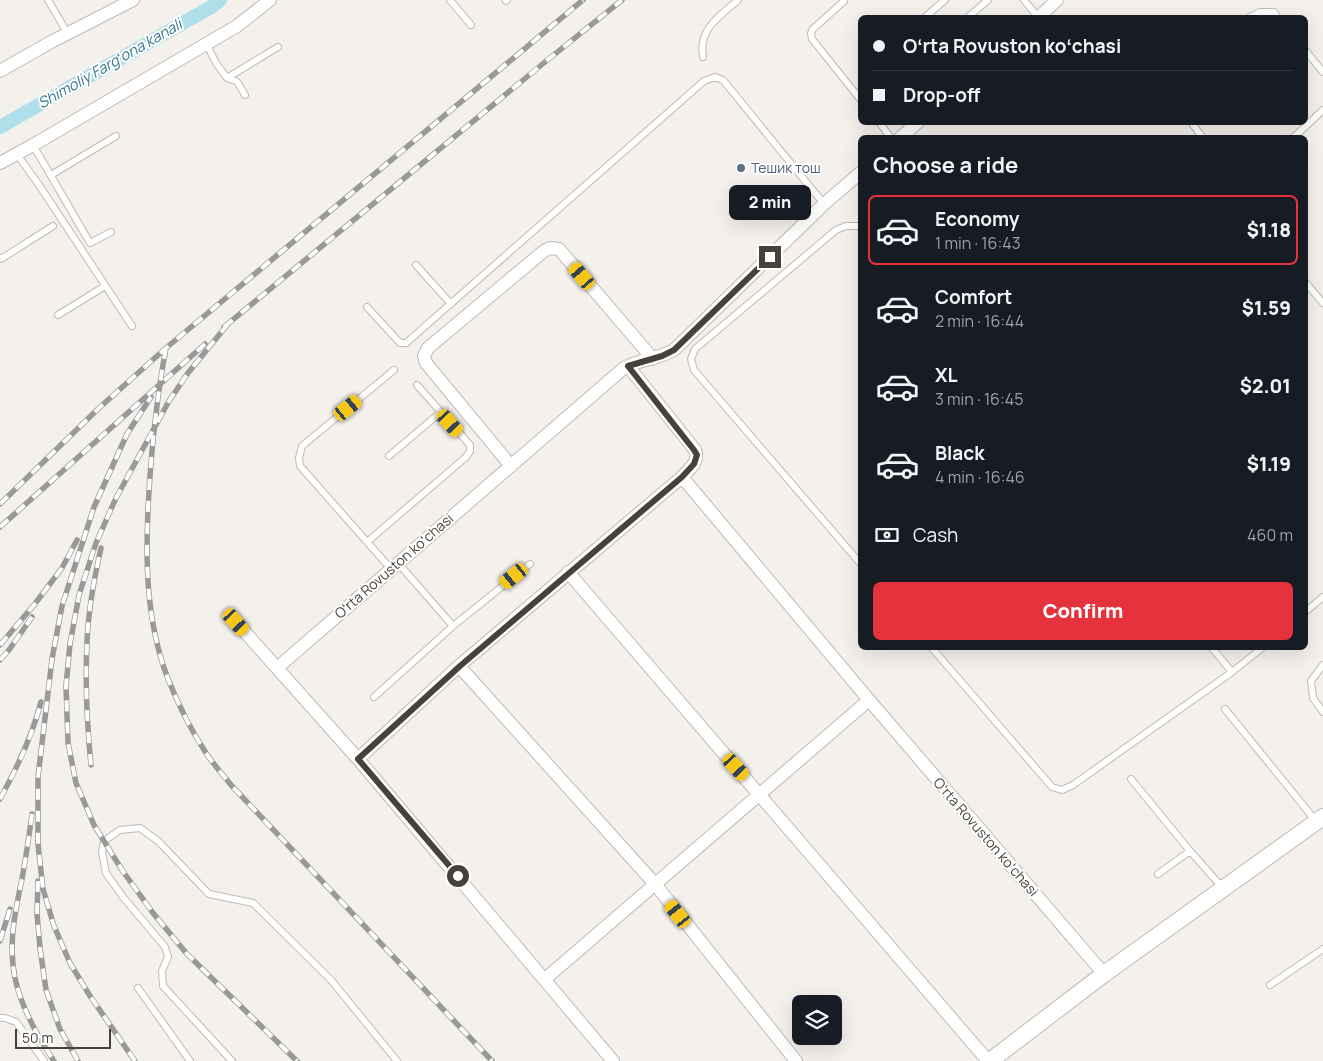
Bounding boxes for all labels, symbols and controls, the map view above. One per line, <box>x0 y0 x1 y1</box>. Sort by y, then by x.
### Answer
water label: Shimoliy Fargʻona kanali <box>34 12 188 113</box>
text: Oʻrta Rovuston koʻchasi <box>903 33 1121 59</box>
text: Drop-off <box>903 82 980 108</box>
text: Choose a ride <box>873 150 1018 180</box>
place label: Тешик тош <box>751 158 821 177</box>
marker: Тешик тош <box>735 162 747 174</box>
callout: 2 min <box>729 184 811 220</box>
text: 2 min <box>749 191 791 213</box>
text: Economy <box>935 206 1019 232</box>
icon: car <box>875 208 920 253</box>
text: $1.18 <box>1247 217 1291 243</box>
text: 1 min · 16:43 <box>935 232 1021 254</box>
route end <box>759 246 781 268</box>
car <box>566 260 597 292</box>
text: Comfort <box>935 284 1012 310</box>
icon: car <box>875 286 920 331</box>
text: $1.59 <box>1242 295 1291 321</box>
text: 2 min · 16:44 <box>935 310 1024 332</box>
text: XL <box>935 362 958 388</box>
icon: car <box>875 364 920 409</box>
text: $2.01 <box>1240 373 1291 399</box>
text: 3 min · 16:45 <box>935 388 1024 410</box>
car <box>331 393 364 423</box>
car <box>434 407 465 439</box>
text: Black <box>935 440 984 466</box>
icon: car <box>875 442 920 487</box>
text: $1.19 <box>1247 451 1291 477</box>
text: 4 min · 16:46 <box>935 466 1025 488</box>
street label: Oʻrta Rovuston koʻchasi <box>330 509 457 622</box>
icon: cash <box>873 521 901 549</box>
text: Cash <box>913 522 958 548</box>
text: 460 m <box>1247 524 1293 546</box>
car <box>497 561 530 591</box>
button: Confirm <box>873 582 1293 640</box>
car <box>220 606 251 638</box>
car <box>720 751 751 783</box>
street label: Oʻrta Rovuston koʻchasi <box>930 773 1043 900</box>
route start <box>447 865 469 887</box>
car <box>662 898 693 930</box>
map controls <box>792 995 842 1045</box>
button: layers <box>792 995 842 1045</box>
scale bar <box>15 1026 111 1049</box>
text: 50 m <box>22 1028 53 1047</box>

